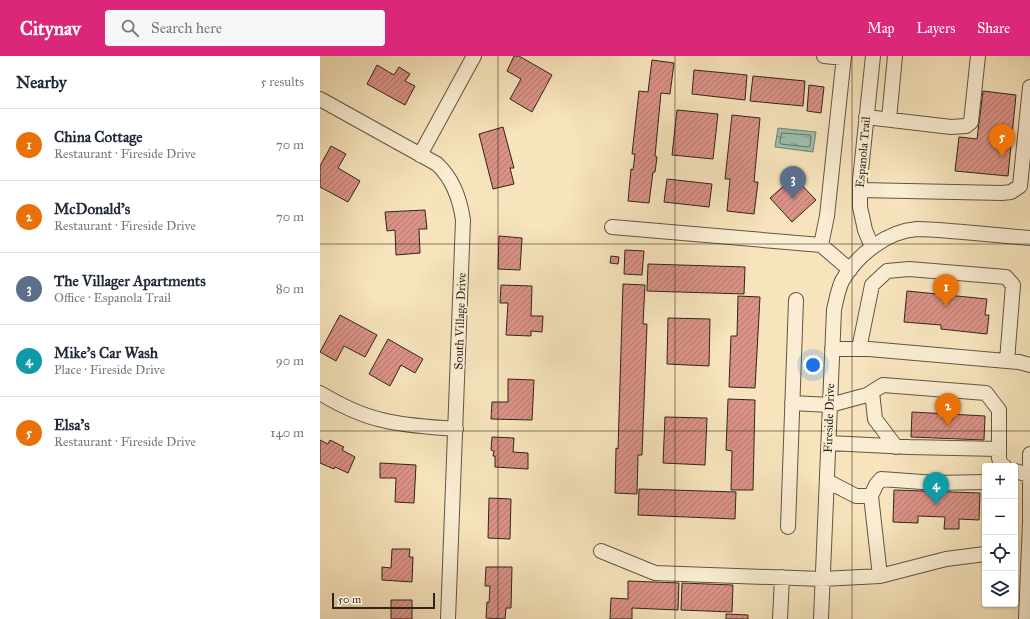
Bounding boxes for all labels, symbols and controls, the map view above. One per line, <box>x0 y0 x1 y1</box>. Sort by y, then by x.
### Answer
search box <box>105 10 385 46</box>
text: Citynav <box>20 17 81 40</box>
icon: search <box>119 17 141 39</box>
text: Search here <box>151 19 222 37</box>
text: Map <box>867 20 895 37</box>
text: Layers <box>917 20 955 37</box>
text: Share <box>977 20 1010 37</box>
text: Nearby <box>16 72 67 93</box>
text: 5 results <box>260 74 304 90</box>
street label: Espanola Trail <box>853 115 873 188</box>
pin: 5 <box>989 124 1015 157</box>
text: China Cottage <box>54 128 142 146</box>
text: 1 <box>26 137 32 153</box>
text: 70 m <box>276 137 304 153</box>
text: Restaurant · Fireside Drive <box>54 146 196 162</box>
pin: 3 <box>780 166 806 199</box>
text: McDonald's <box>54 200 130 218</box>
text: 2 <box>26 209 32 225</box>
text: 70 m <box>276 209 304 225</box>
text: Restaurant · Fireside Drive <box>54 218 196 234</box>
text: The Villager Apartments <box>54 272 206 290</box>
street label: South Village Drive <box>451 272 470 370</box>
pin: 1 <box>933 274 959 307</box>
text: 3 <box>26 281 32 297</box>
text: 80 m <box>276 281 304 297</box>
text: Office · Espanola Trail <box>54 290 171 306</box>
text: Mike's Car Wash <box>54 344 158 362</box>
text: 4 <box>25 353 33 369</box>
text: 90 m <box>276 353 304 369</box>
your location <box>803 355 823 375</box>
text: Place · Fireside Drive <box>54 362 165 378</box>
street label: Fireside Drive <box>821 383 837 453</box>
pin: 2 <box>935 393 961 426</box>
text: Elsa's <box>54 416 90 434</box>
text: 5 <box>26 425 32 441</box>
text: 140 m <box>270 425 304 441</box>
text: Restaurant · Fireside Drive <box>54 434 196 450</box>
map controls <box>982 463 1018 607</box>
button: + <box>982 463 1018 499</box>
pin: 4 <box>923 472 949 505</box>
button: − <box>982 499 1018 535</box>
button: locate <box>982 535 1018 571</box>
button: layers <box>982 571 1018 607</box>
scale bar <box>332 591 435 610</box>
text: 50 m <box>338 593 361 606</box>

